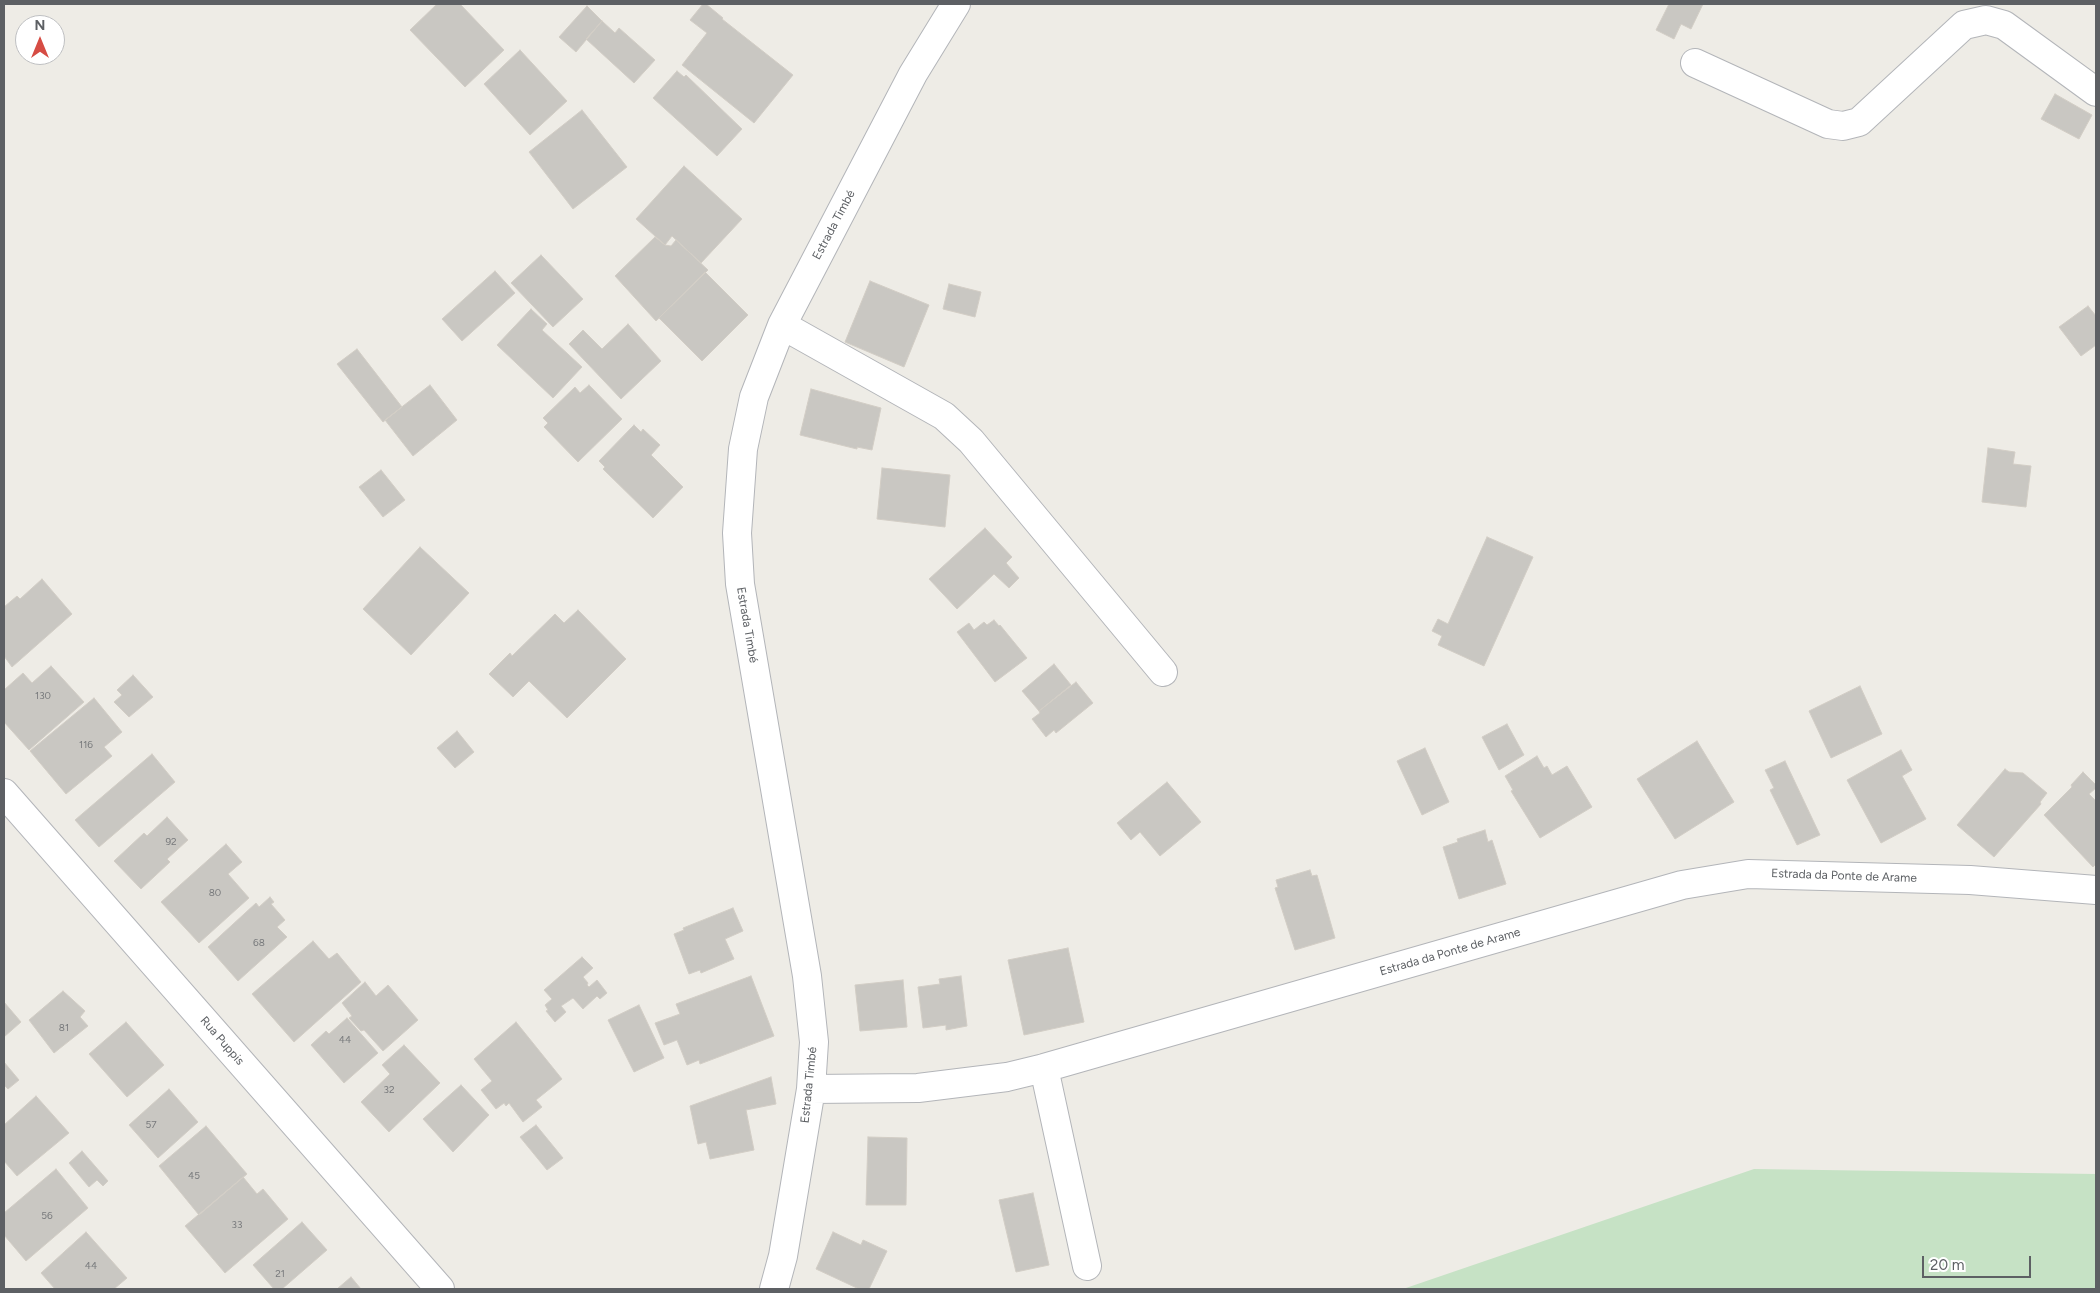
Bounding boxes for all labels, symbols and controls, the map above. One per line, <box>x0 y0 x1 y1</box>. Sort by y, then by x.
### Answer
north arrow <box>15 15 65 65</box>
text: N <box>35 17 45 34</box>
street label: Estrada Timbé <box>810 188 858 262</box>
street label: Estrada Timbé <box>733 586 761 664</box>
house number: 130 <box>35 690 51 702</box>
house number: 116 <box>79 739 93 751</box>
house number: 92 <box>165 836 177 848</box>
street label: Estrada da Ponte de Arame <box>1771 866 1917 886</box>
house number: 80 <box>209 887 221 899</box>
street label: Estrada da Ponte de Arame <box>1378 925 1522 979</box>
house number: 68 <box>253 937 265 949</box>
street label: Rua Puppis <box>197 1014 247 1068</box>
house number: 81 <box>59 1022 69 1034</box>
house number: 44 <box>339 1034 351 1046</box>
street label: Estrada Timbé <box>798 1046 820 1124</box>
house number: 32 <box>383 1084 395 1096</box>
house number: 57 <box>145 1119 157 1131</box>
house number: 45 <box>188 1170 200 1182</box>
house number: 56 <box>41 1210 53 1222</box>
house number: 33 <box>232 1219 242 1231</box>
scale bar <box>1925 1246 2034 1278</box>
text: 20 m <box>1930 1256 1964 1274</box>
house number: 44 <box>85 1260 97 1272</box>
house number: 21 <box>275 1268 285 1280</box>

